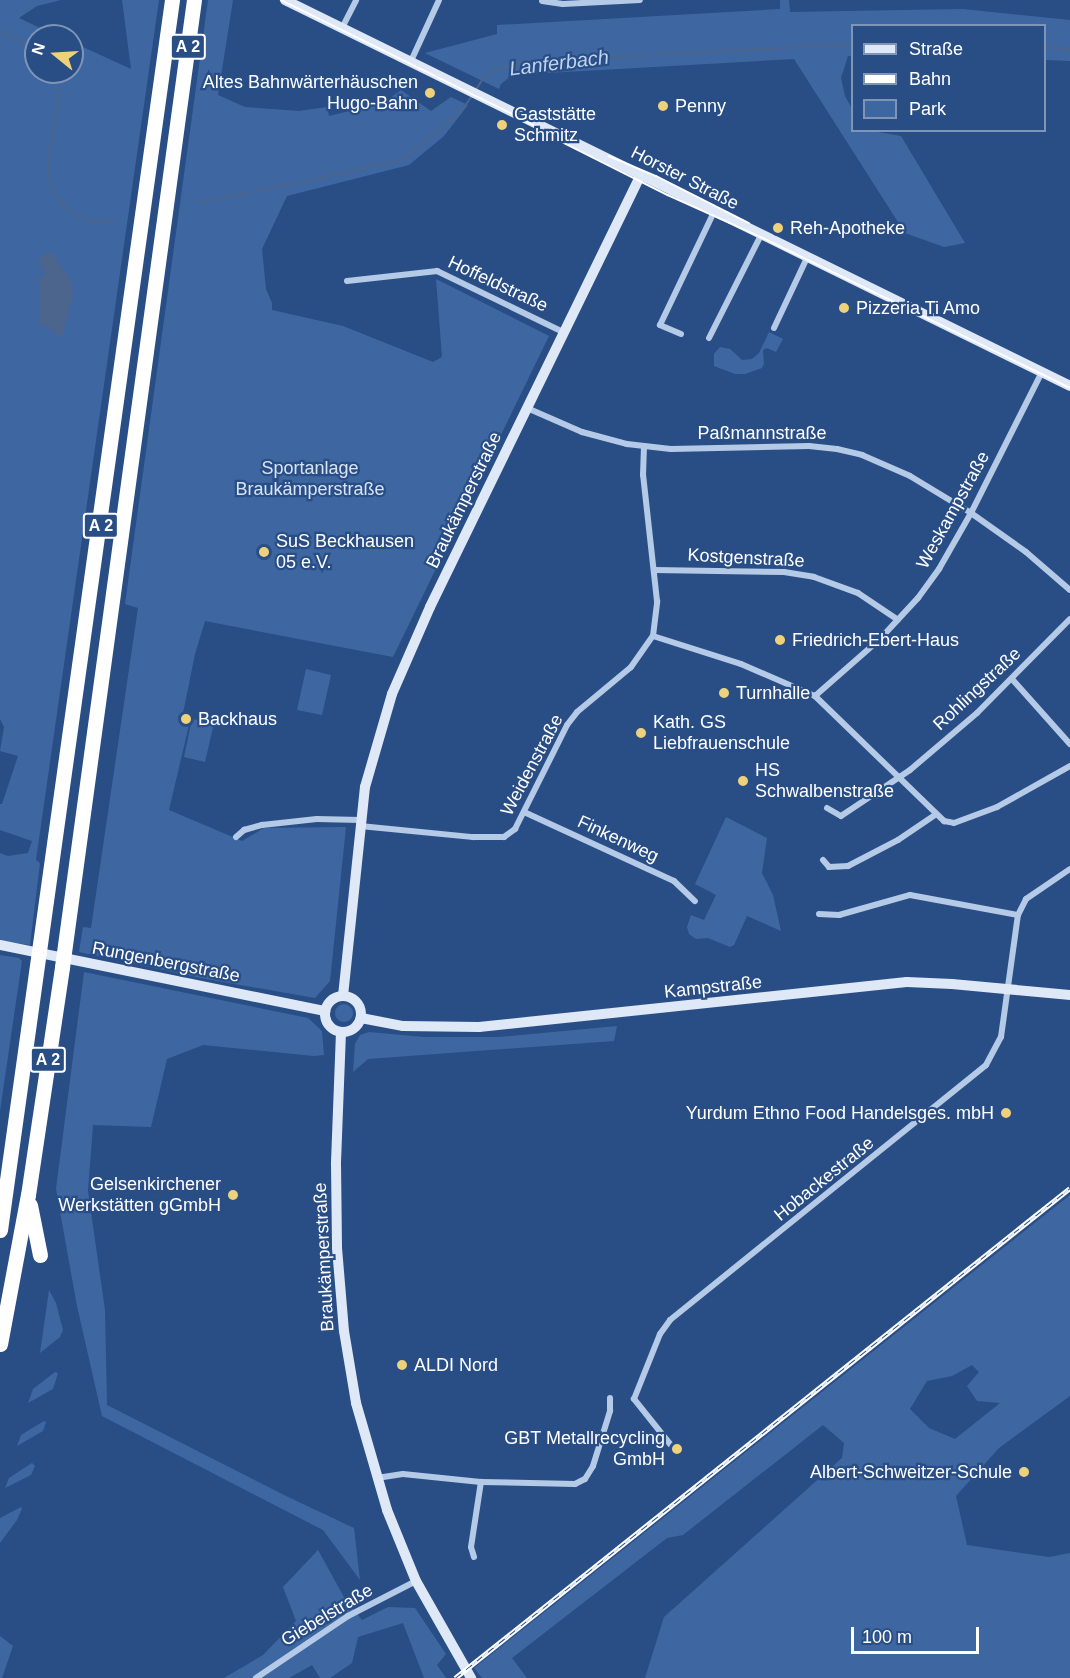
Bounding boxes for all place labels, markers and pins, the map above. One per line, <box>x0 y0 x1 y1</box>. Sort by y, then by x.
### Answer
place label: Altes Bahnwärterhäuschen Hugo-Bahn <box>203 72 418 115</box>
marker: Altes Bahnwärterhäuschen Hugo-Bahn <box>423 86 437 100</box>
place label: Penny <box>675 95 726 117</box>
marker: Penny <box>656 99 670 113</box>
place label: Gaststätte Schmitz <box>514 104 596 146</box>
marker: Gaststätte Schmitz <box>495 118 509 132</box>
place label: Reh-Apotheke <box>790 217 905 239</box>
marker: Reh-Apotheke <box>771 221 785 235</box>
place label: Pizzeria Ti Amo <box>856 297 981 319</box>
marker: Pizzeria Ti Amo <box>837 301 851 315</box>
place label: SuS Beckhausen 05 e.V. <box>276 531 414 574</box>
marker: SuS Beckhausen 05 e.V. <box>257 545 271 559</box>
place label: Friedrich-Ebert-Haus <box>792 629 959 651</box>
marker: Friedrich-Ebert-Haus <box>773 633 787 647</box>
place label: Turnhalle <box>736 682 810 704</box>
marker: Turnhalle <box>717 686 731 700</box>
place label: Backhaus <box>198 708 277 730</box>
marker: Backhaus <box>179 712 193 726</box>
place label: Kath. GS Liebfrauenschule <box>653 712 790 754</box>
marker: Kath. GS Liebfrauenschule <box>634 726 648 740</box>
place label: HS Schwalbenstraße <box>755 760 894 802</box>
marker: HS Schwalbenstraße <box>736 774 750 788</box>
place label: Yurdum Ethno Food Handelsges. mbH <box>686 1102 994 1124</box>
marker: Yurdum Ethno Food Handelsges. mbH <box>999 1106 1013 1120</box>
place label: Gelsenkirchener Werkstätten gGmbH <box>58 1174 221 1216</box>
marker: Gelsenkirchener Werkstätten gGmbH <box>226 1188 240 1202</box>
place label: ALDI Nord <box>414 1354 498 1376</box>
marker: ALDI Nord <box>395 1358 409 1372</box>
place label: GBT Metallrecycling GmbH <box>504 1428 665 1470</box>
marker: GBT Metallrecycling GmbH <box>670 1442 684 1456</box>
place label: Albert-Schweitzer-Schule <box>810 1461 1012 1483</box>
marker: Albert-Schweitzer-Schule <box>1017 1465 1031 1479</box>

